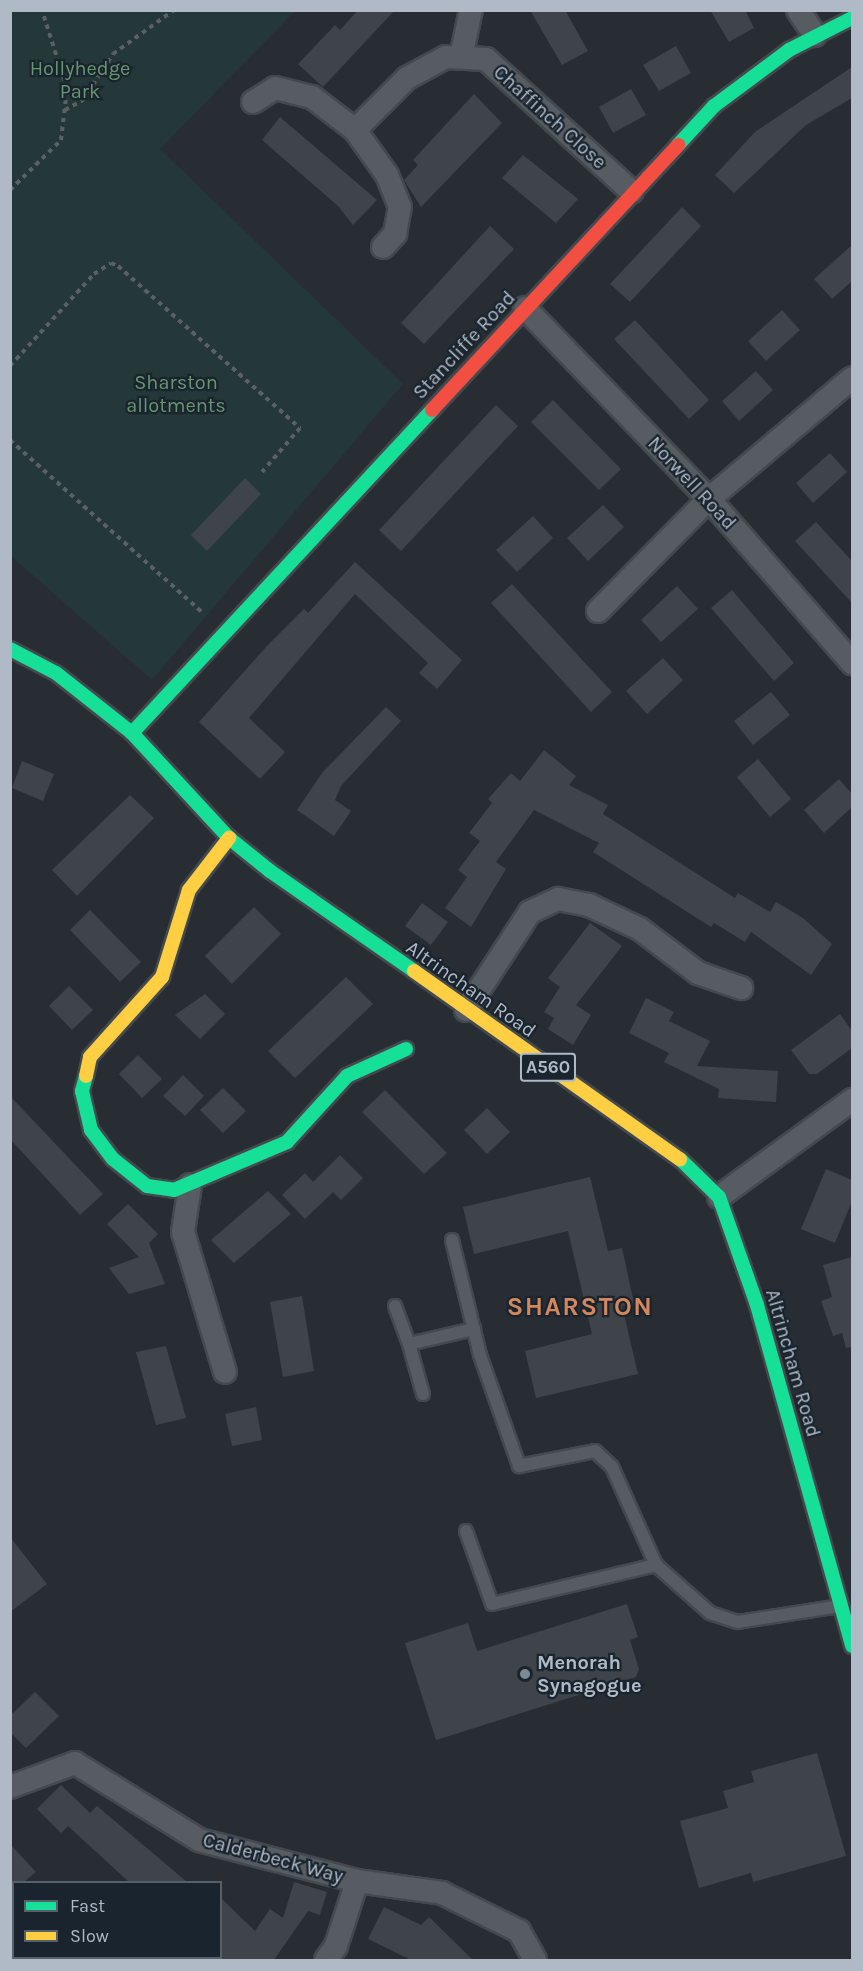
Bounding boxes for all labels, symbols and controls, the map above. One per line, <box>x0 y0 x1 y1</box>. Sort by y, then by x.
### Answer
park label: Hollyhedge Park <box>30 56 130 103</box>
street label: Chaffinch Close <box>489 60 611 174</box>
street label: Stancliffe Road <box>408 286 520 404</box>
park label: Sharston allotments <box>126 371 226 418</box>
street label: Norwell Road <box>643 431 741 535</box>
street label: Altrincham Road <box>402 935 540 1043</box>
road number: A560 <box>520 1052 576 1082</box>
street label: Altrincham Road <box>760 1286 826 1440</box>
district label: SHARSTON <box>507 1291 653 1323</box>
place label: Menorah Synagogue <box>537 1650 642 1697</box>
marker: Menorah Synagogue <box>518 1667 532 1681</box>
street label: Calderbeck Way <box>200 1828 346 1888</box>
legend <box>12 1881 222 1959</box>
text: Fast <box>70 1895 105 1917</box>
text: Slow <box>70 1925 109 1947</box>

